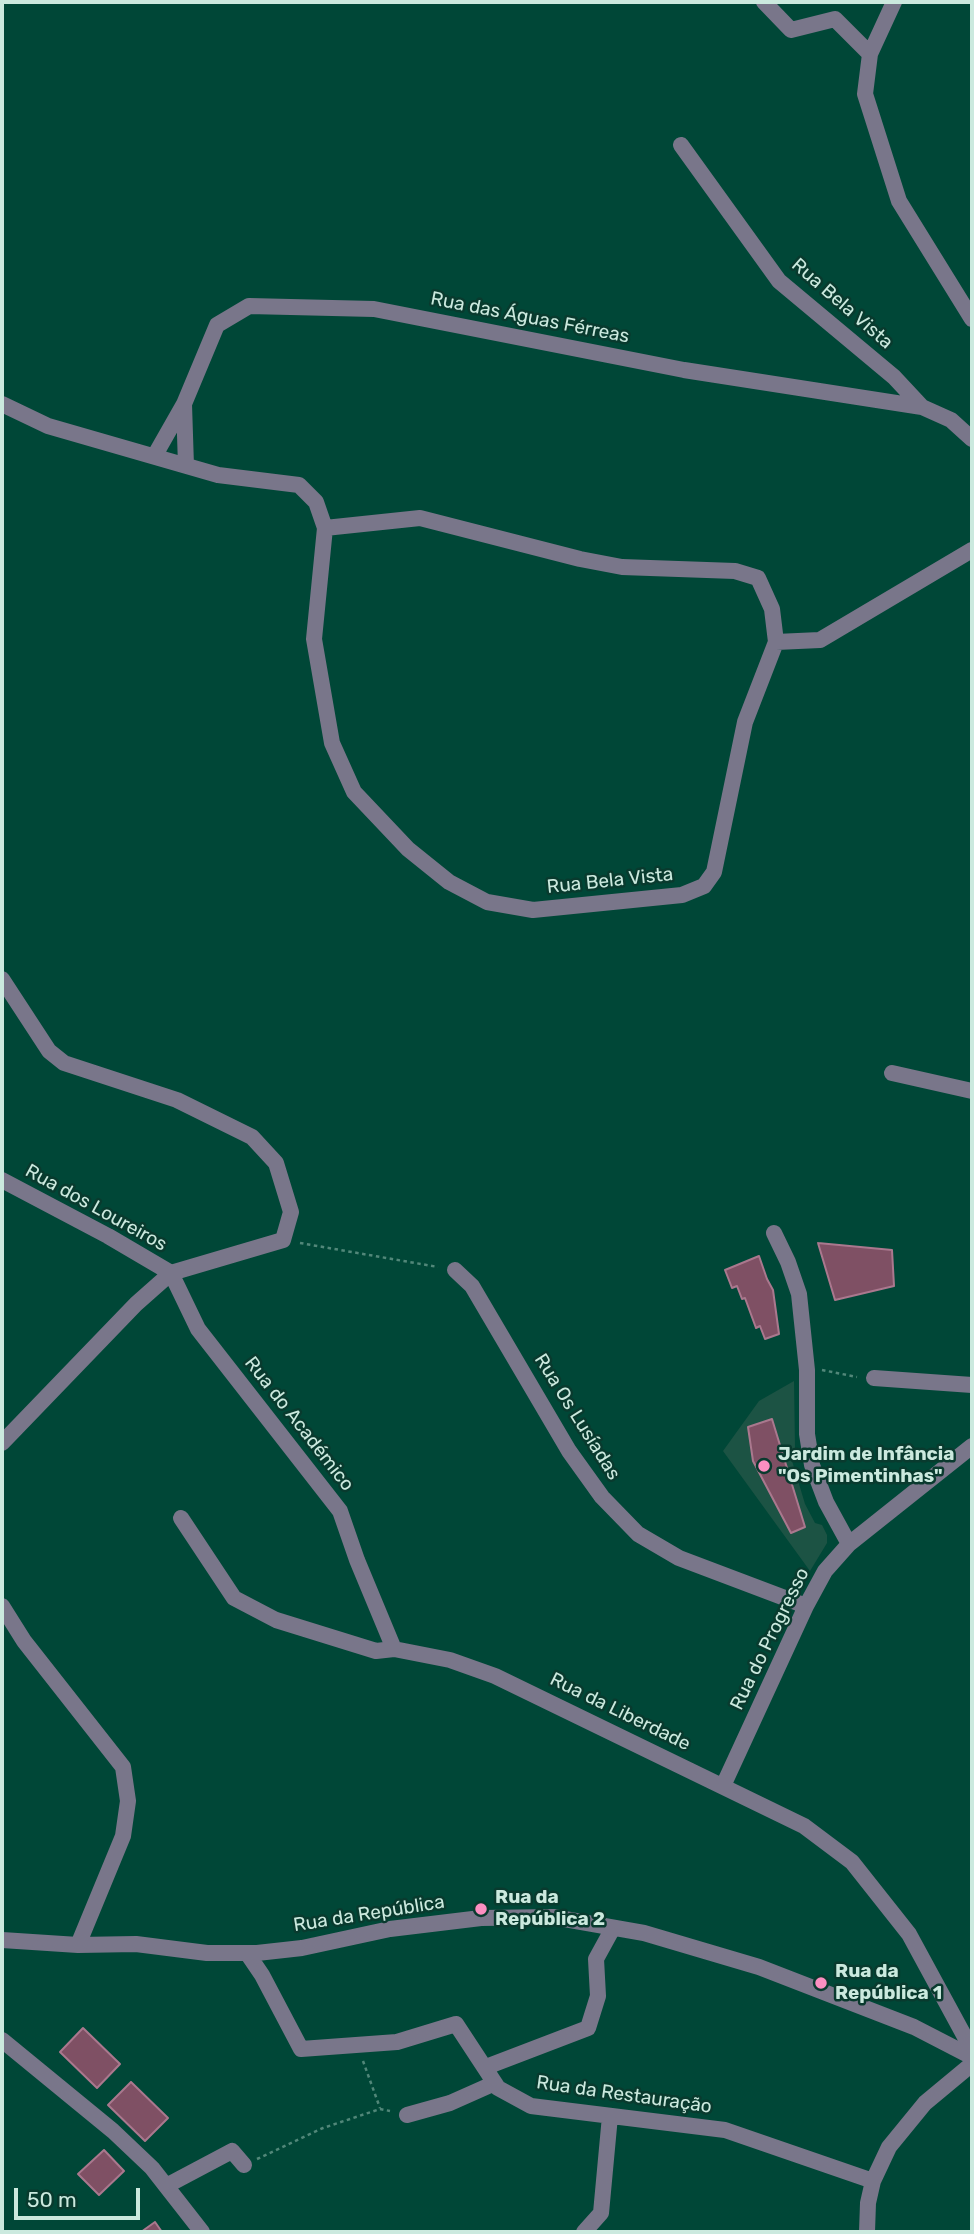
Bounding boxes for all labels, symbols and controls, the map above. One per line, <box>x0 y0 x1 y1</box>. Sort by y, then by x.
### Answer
street label: Rua Bela Vista <box>787 254 897 354</box>
street label: Rua das Águas Férreas <box>429 288 631 348</box>
street label: Rua Bela Vista <box>546 863 674 899</box>
street label: Rua dos Loureiros <box>21 1160 171 1256</box>
street label: Rua Os Lusíadas <box>529 1350 625 1484</box>
street label: Rua do Académico <box>239 1352 359 1496</box>
place label: Jardim de Infância "Os Pimentinhas" <box>778 1444 954 1488</box>
marker: Jardim de Infância "Os Pimentinhas" <box>756 1458 772 1474</box>
street label: Rua do Progresso <box>726 1564 814 1714</box>
street label: Rua da Liberdade <box>546 1668 694 1756</box>
place label: Rua da República 2 <box>495 1887 605 1931</box>
street label: Rua da República <box>292 1891 446 1937</box>
marker: Rua da República 2 <box>473 1901 489 1917</box>
place label: Rua da República 1 <box>835 1961 942 2005</box>
marker: Rua da República 1 <box>813 1975 829 1991</box>
street label: Rua da Restauração <box>535 2071 713 2119</box>
scale bar <box>18 2174 144 2218</box>
text: 50 m <box>27 2187 77 2212</box>

